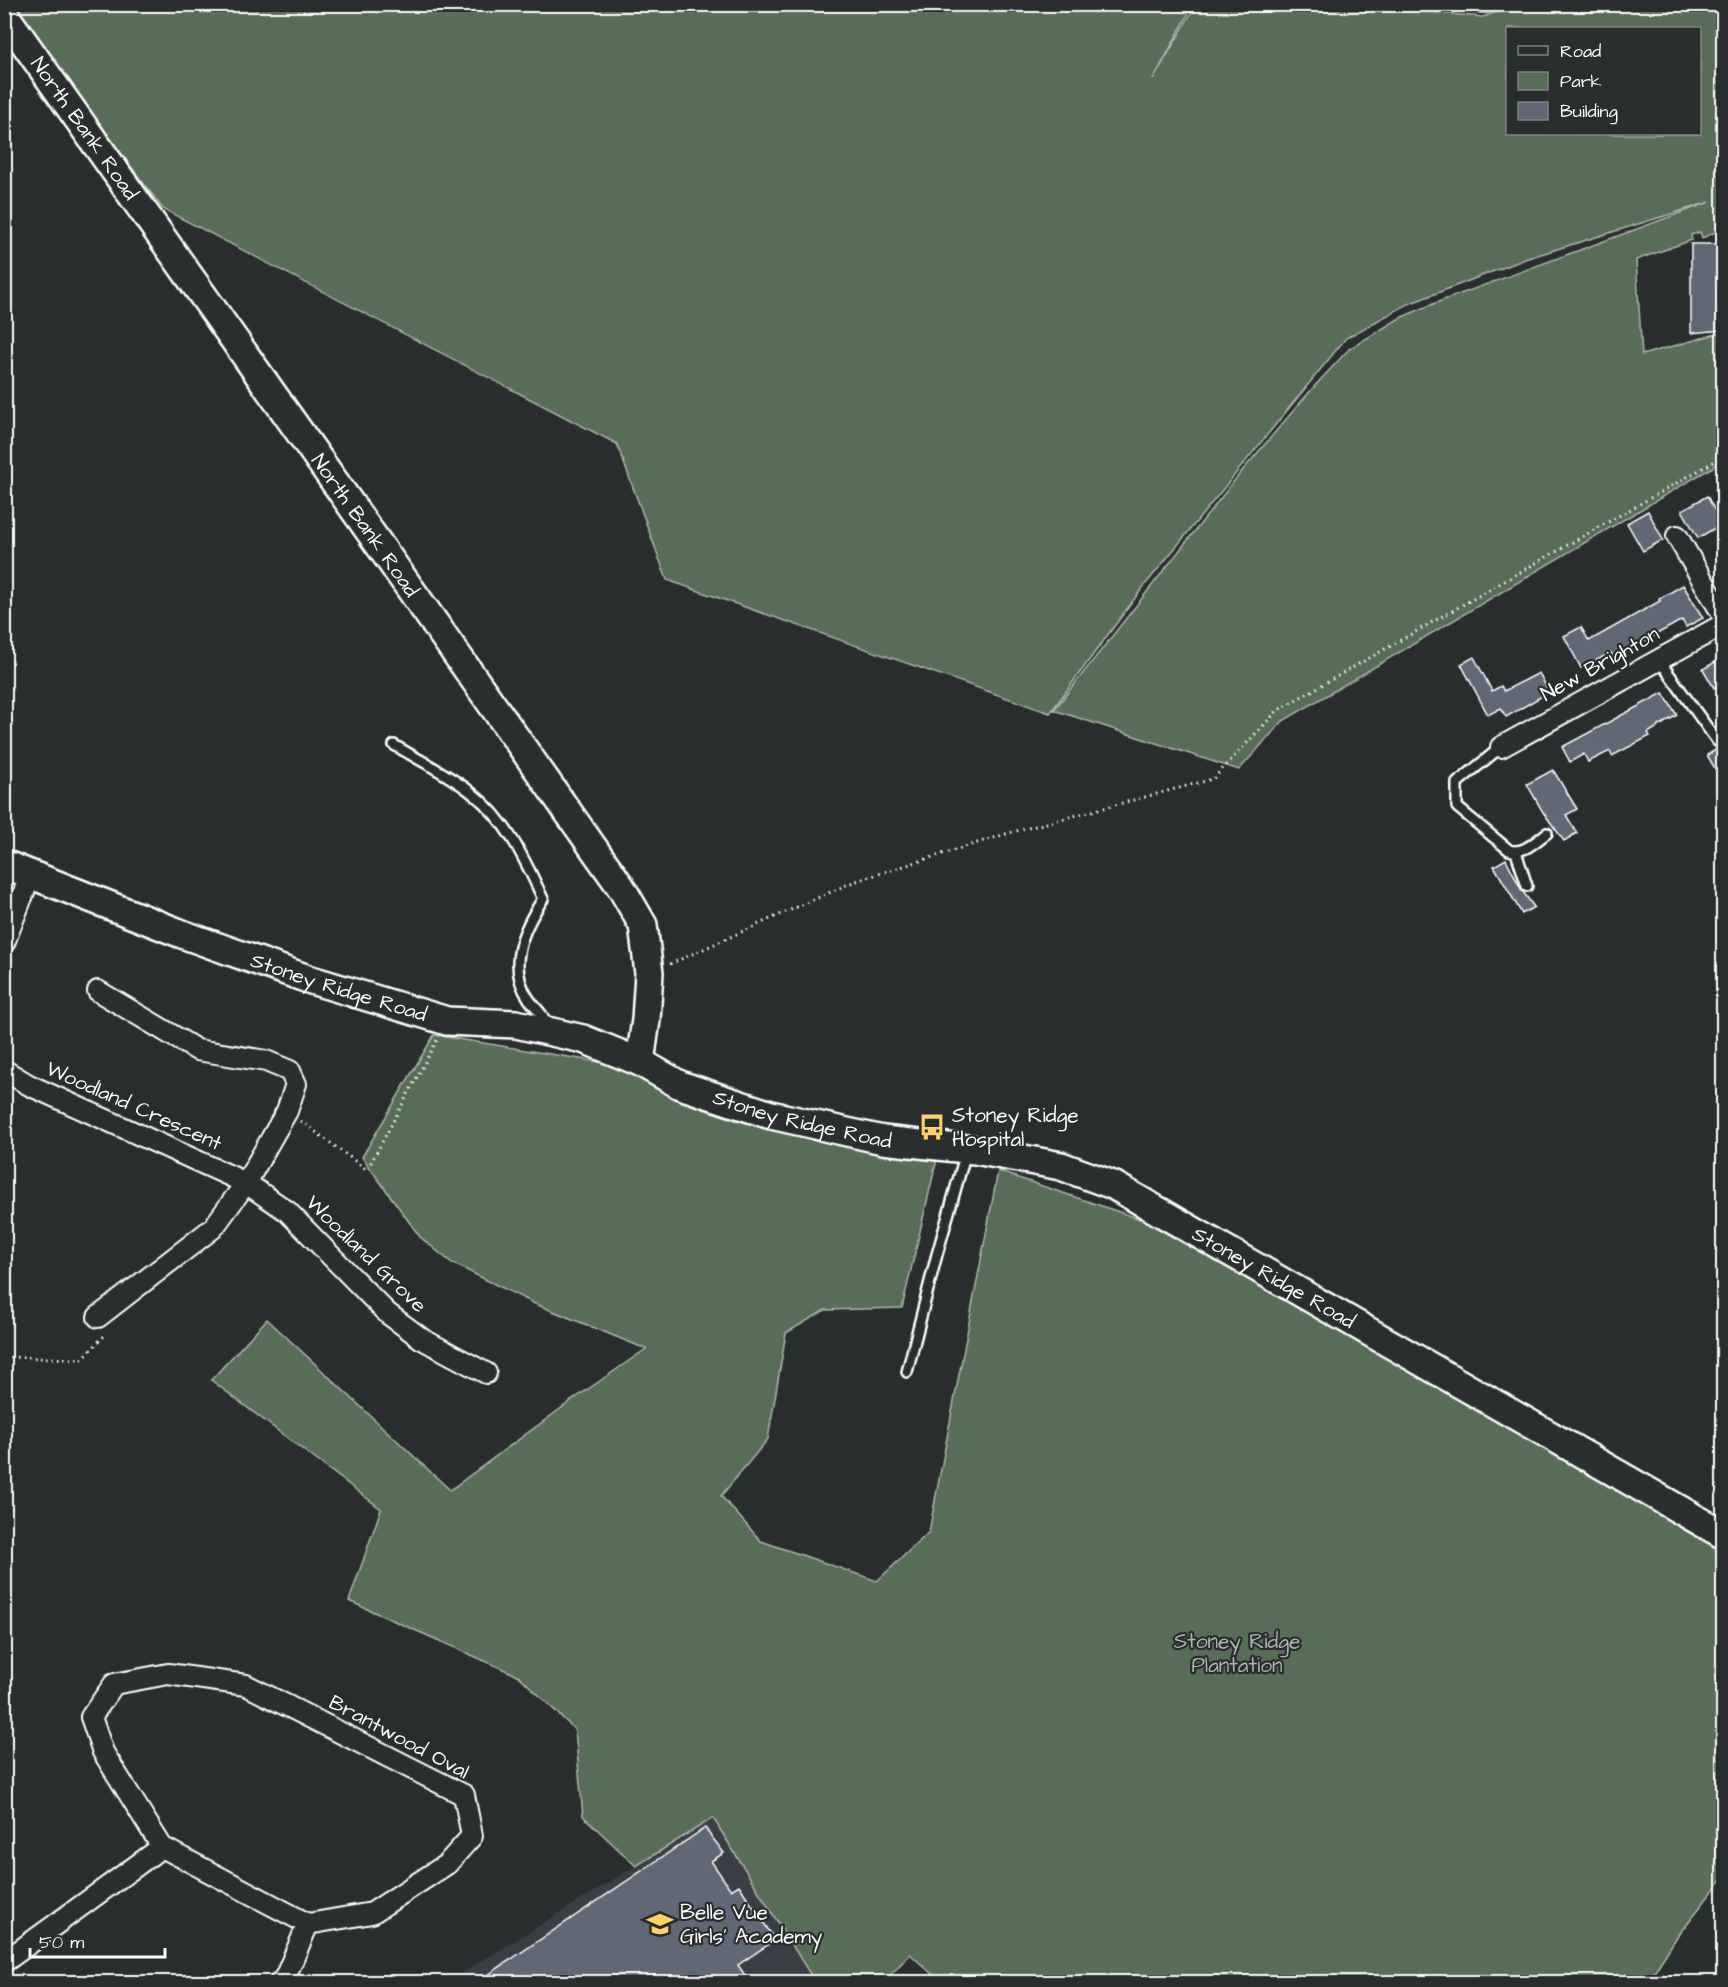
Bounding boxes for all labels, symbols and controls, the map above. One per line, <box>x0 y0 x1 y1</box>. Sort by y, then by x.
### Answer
legend <box>1506 27 1701 135</box>
text: Road <box>1560 39 1601 64</box>
street label: North Bank Road <box>24 51 146 206</box>
text: Park <box>1560 69 1602 94</box>
text: Building <box>1560 99 1618 125</box>
street label: North Bank Road <box>305 448 426 603</box>
street label: New Brighton <box>1535 619 1666 710</box>
street label: Stoney Ridge Road <box>247 945 431 1029</box>
street label: Woodland Crescent <box>41 1054 227 1158</box>
street label: Stoney Ridge Road <box>709 1082 893 1155</box>
place label: Stoney Ridge Hospital <box>952 1101 1079 1155</box>
bus stop icon: Stoney Ridge Hospital <box>917 1112 947 1142</box>
street label: Woodland Grove <box>299 1189 433 1319</box>
street label: Stoney Ridge Road <box>1187 1219 1361 1335</box>
park label: Stoney Ridge Plantation <box>1174 1627 1300 1680</box>
street label: Brantwood Oval <box>324 1688 474 1786</box>
place label: Belle Vue Girls' Academy <box>680 1898 823 1953</box>
school or university icon: Belle Vue Girls' Academy <box>645 1909 675 1939</box>
scale bar <box>30 1921 165 1959</box>
text: 50 m <box>39 1930 84 1955</box>

